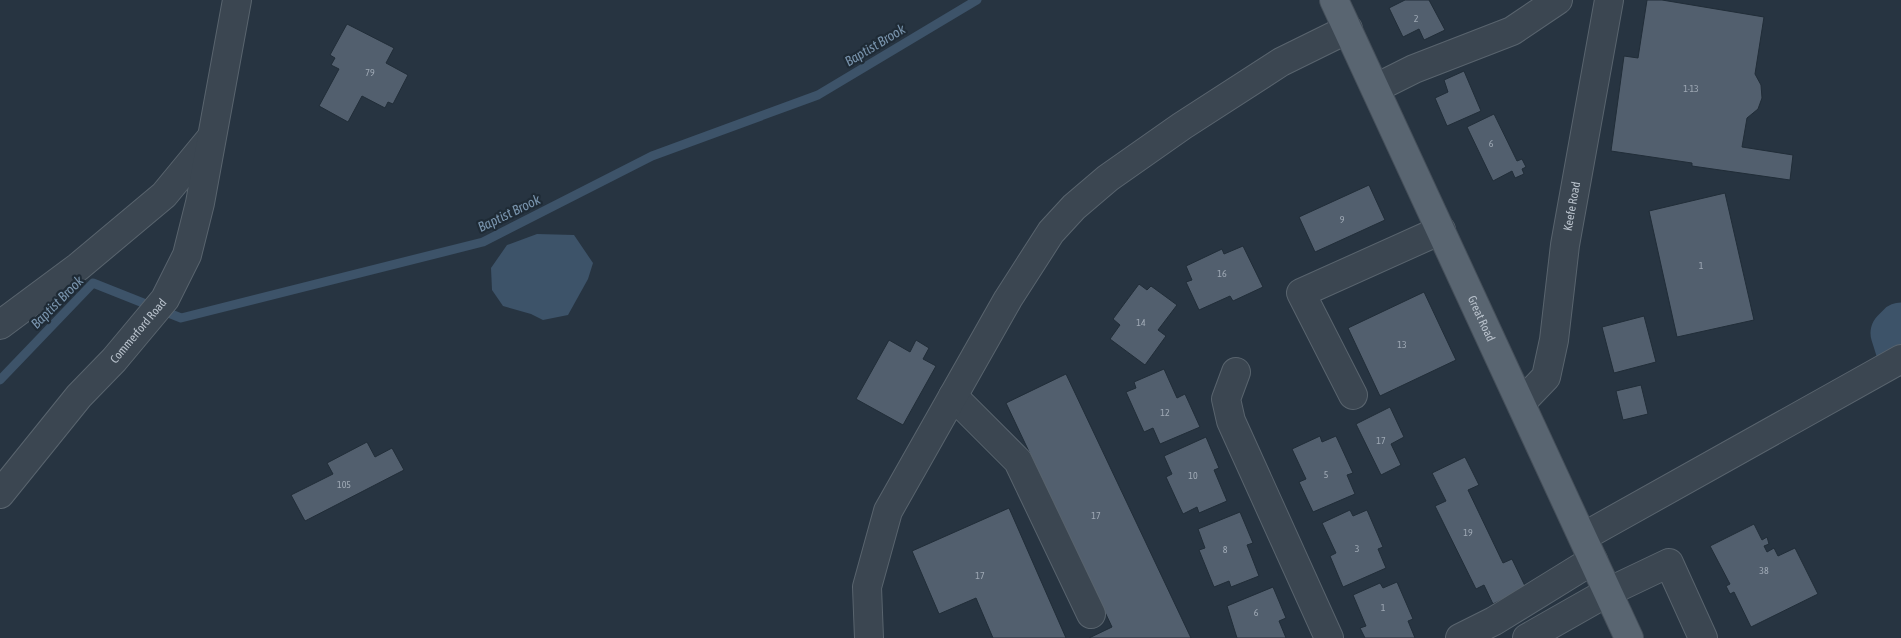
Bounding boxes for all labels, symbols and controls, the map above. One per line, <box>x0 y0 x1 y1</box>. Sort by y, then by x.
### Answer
house number: 2 <box>1414 13 1419 24</box>
water label: Baptist Brook <box>842 20 909 69</box>
house number: 79 <box>365 67 375 78</box>
house number: 1-13 <box>1683 83 1699 94</box>
house number: 6 <box>1489 138 1494 149</box>
street label: Keefe Road <box>1561 180 1583 232</box>
water label: Baptist Brook <box>475 191 544 235</box>
house number: 9 <box>1340 214 1345 225</box>
house number: 1 <box>1699 260 1704 271</box>
house number: 16 <box>1217 268 1227 279</box>
water label: Baptist Brook <box>27 272 87 332</box>
street label: Great Road <box>1465 293 1498 344</box>
street label: Commerford Road <box>107 296 169 366</box>
house number: 14 <box>1136 317 1146 328</box>
house number: 13 <box>1397 339 1407 350</box>
house number: 12 <box>1160 407 1170 418</box>
house number: 17 <box>1376 435 1386 446</box>
house number: 5 <box>1324 469 1329 480</box>
house number: 10 <box>1188 470 1198 481</box>
house number: 105 <box>337 479 351 490</box>
house number: 17 <box>1091 510 1101 521</box>
house number: 19 <box>1463 527 1473 538</box>
house number: 3 <box>1355 543 1360 554</box>
house number: 8 <box>1223 544 1228 555</box>
house number: 38 <box>1759 565 1769 576</box>
house number: 17 <box>975 570 985 581</box>
house number: 1 <box>1381 602 1386 613</box>
house number: 6 <box>1254 607 1259 618</box>

